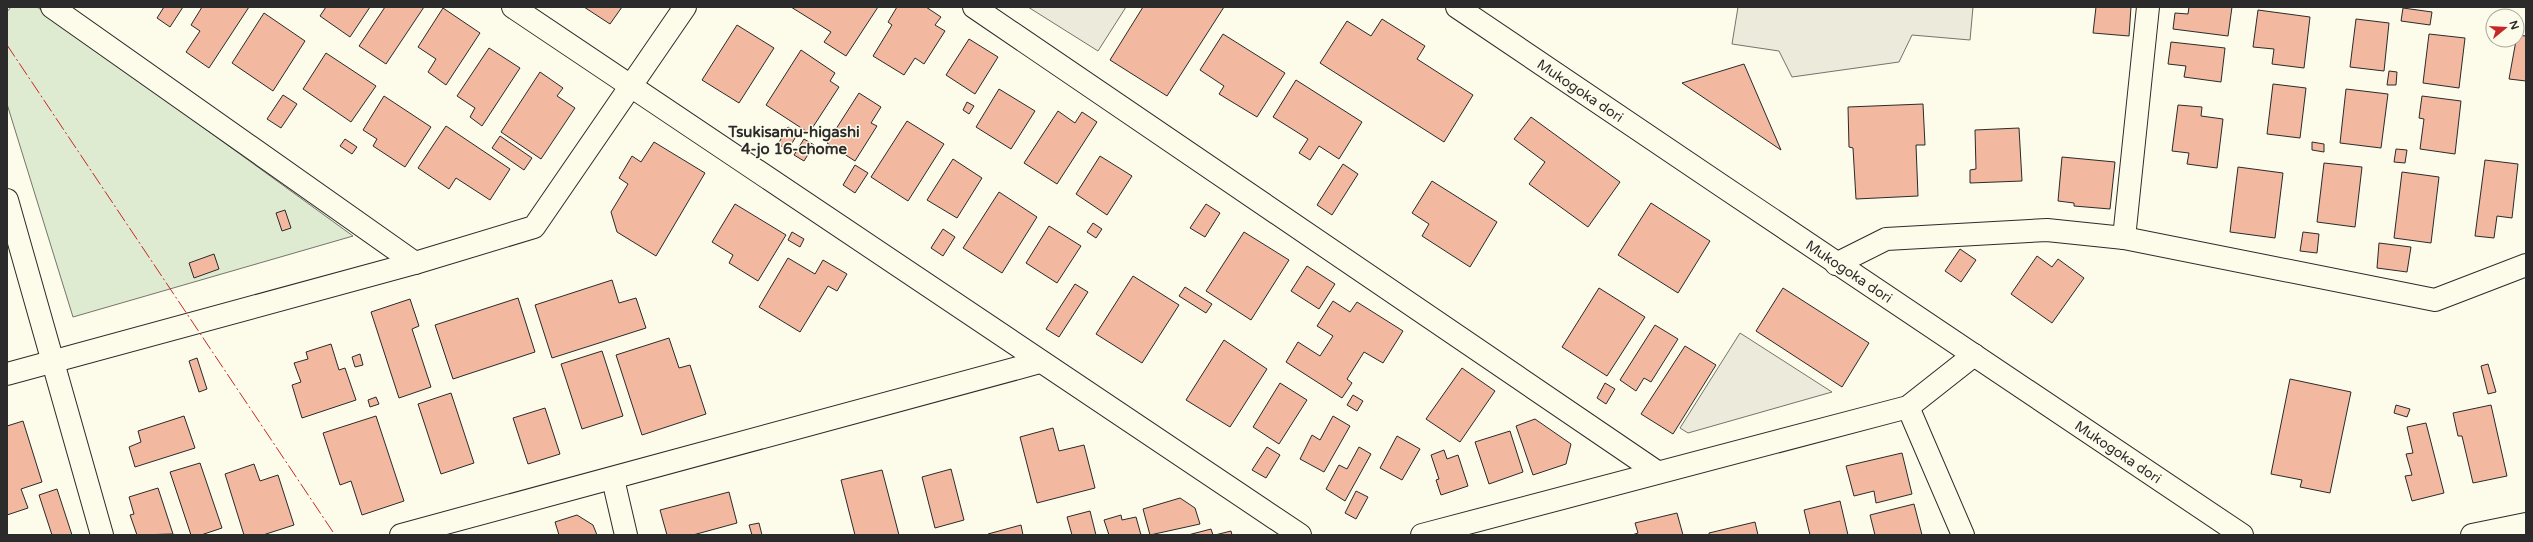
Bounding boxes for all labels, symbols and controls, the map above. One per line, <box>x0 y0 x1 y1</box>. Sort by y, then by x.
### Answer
north arrow <box>2485 8 2525 48</box>
text: N <box>2506 19 2522 31</box>
street label: Mukogoka dori <box>1534 55 1627 126</box>
district label: Tsukisamu-higashi 4-jo 16-chome <box>727 123 860 159</box>
street label: Mukogoka dori <box>1803 236 1896 306</box>
street label: Mukogoka dori <box>2072 417 2165 487</box>

